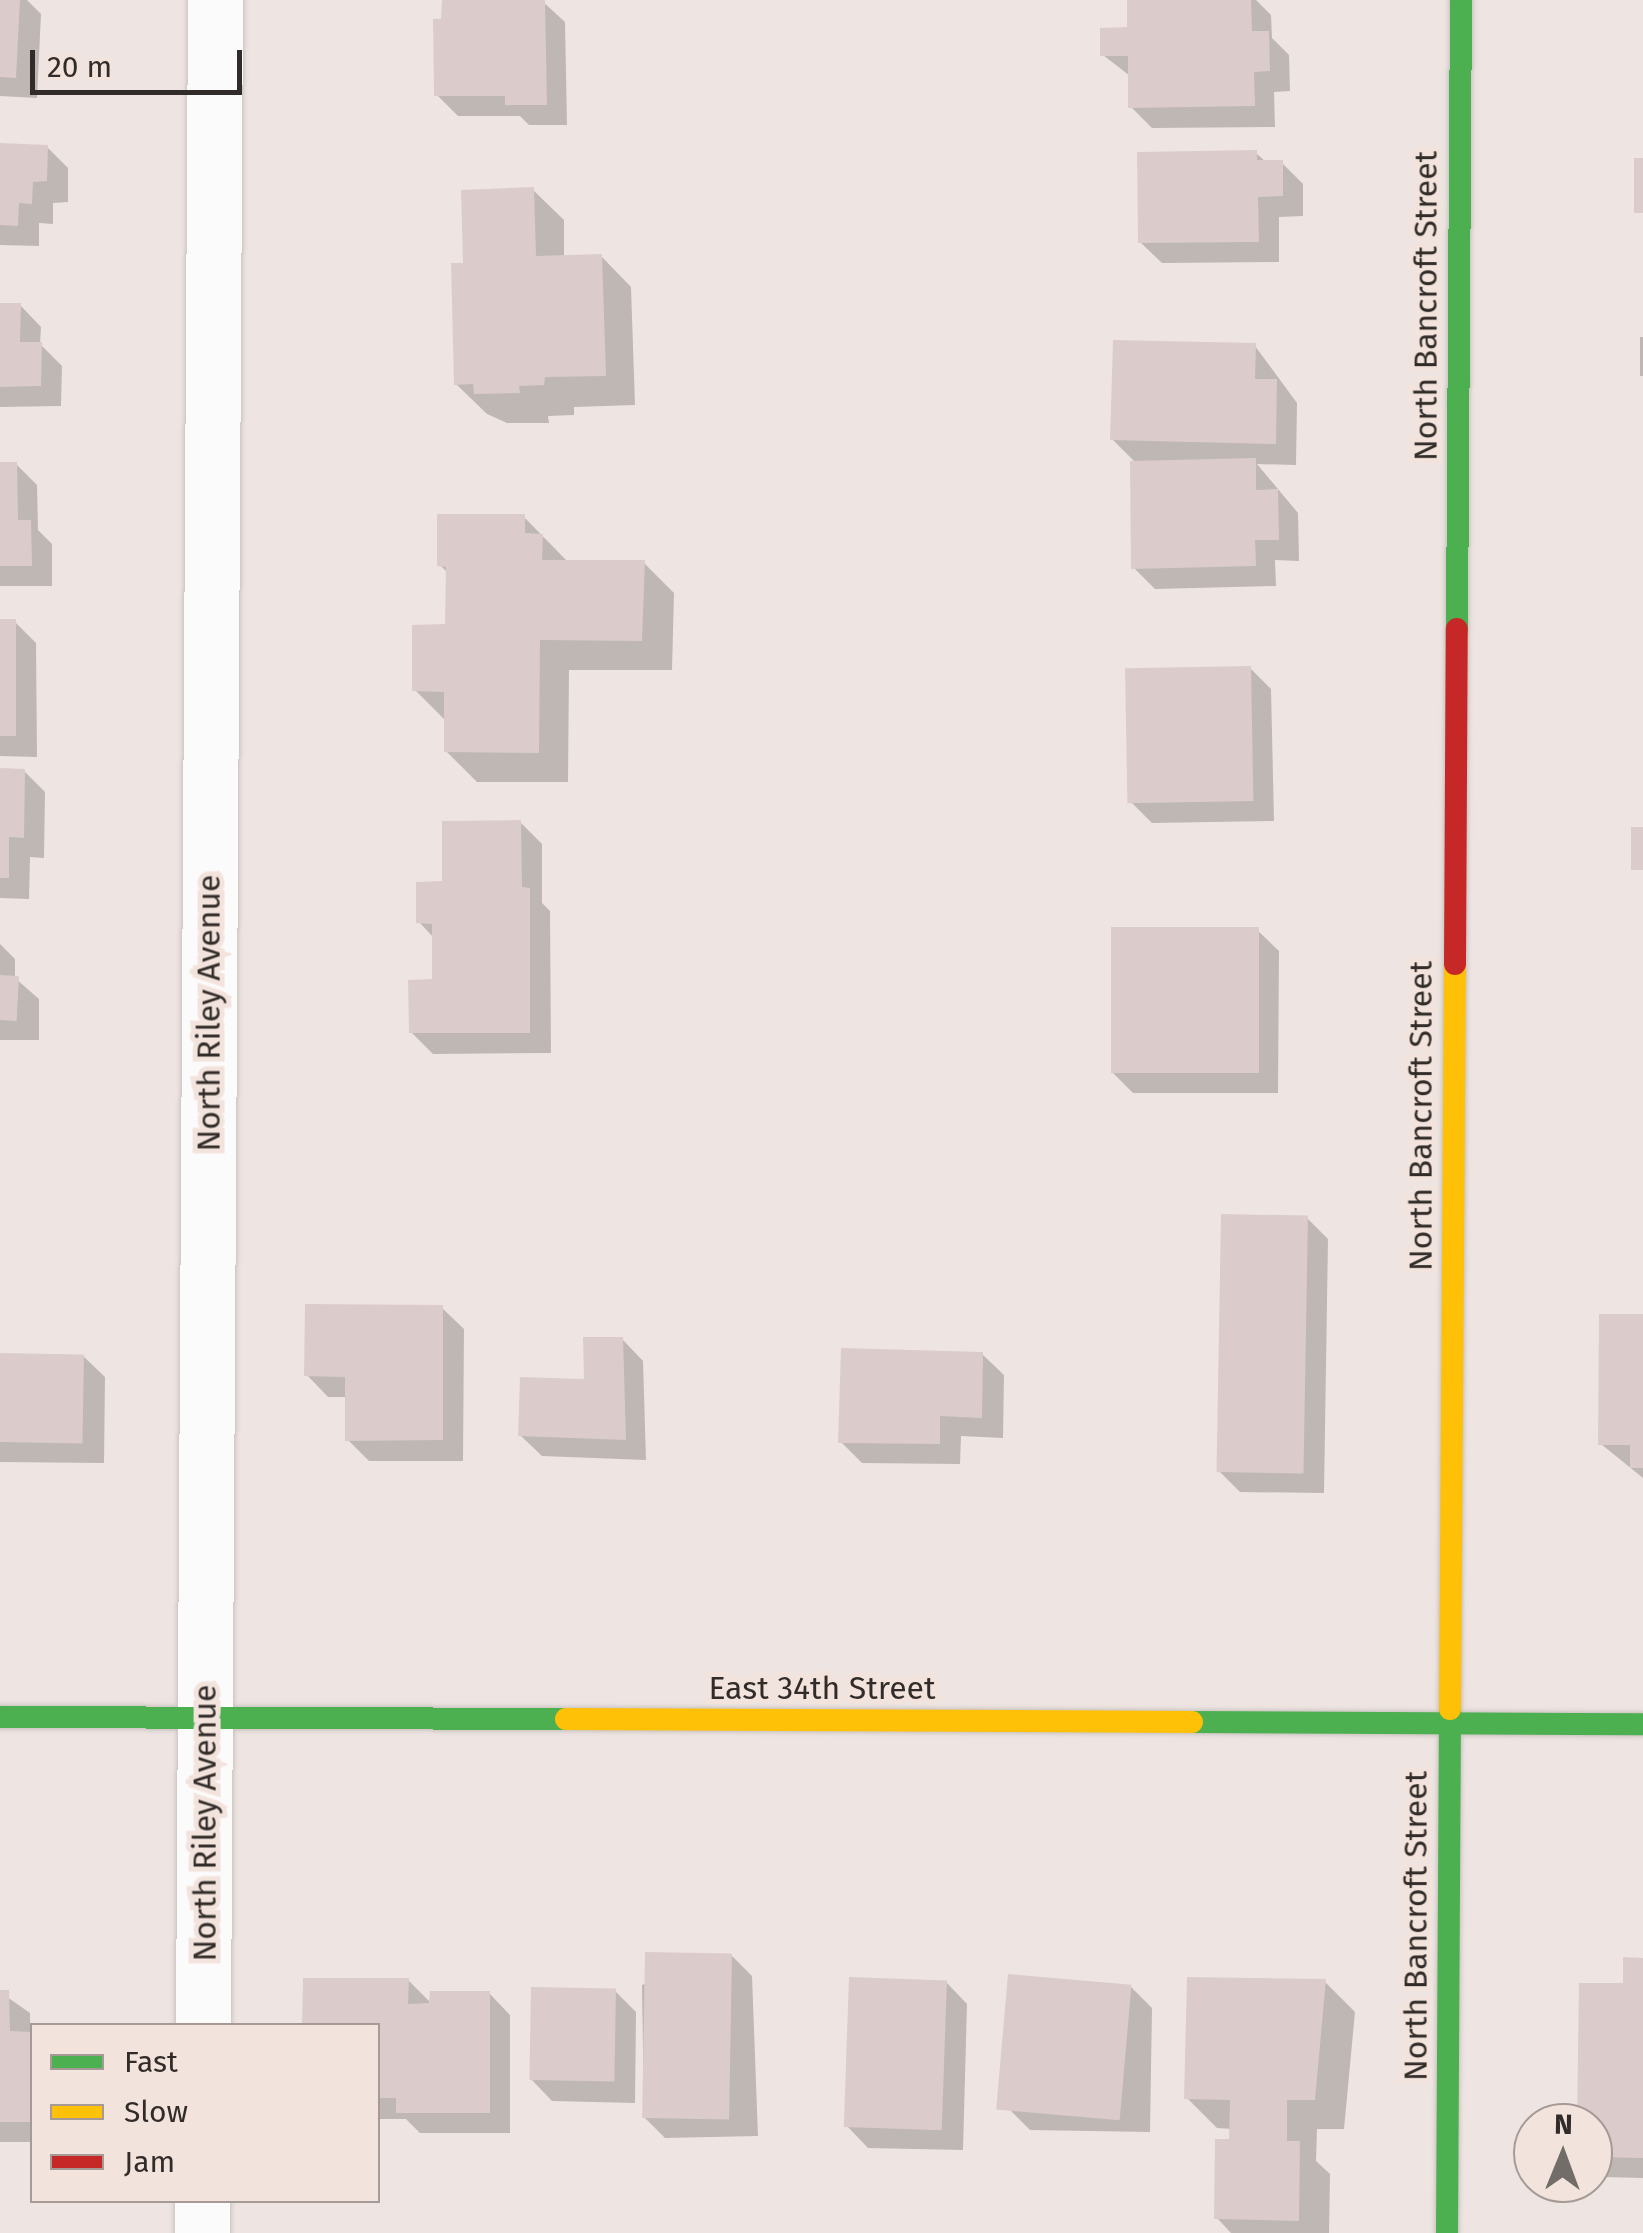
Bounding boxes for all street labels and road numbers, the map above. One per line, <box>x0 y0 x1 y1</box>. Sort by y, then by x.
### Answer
street label: North Bancroft Street <box>1407 151 1445 461</box>
street label: North Riley Avenue <box>190 874 228 1152</box>
street label: North Bancroft Street <box>1402 961 1440 1271</box>
street label: East 34th Street <box>708 1669 936 1707</box>
street label: North Riley Avenue <box>186 1684 224 1962</box>
street label: North Bancroft Street <box>1397 1771 1435 2081</box>

